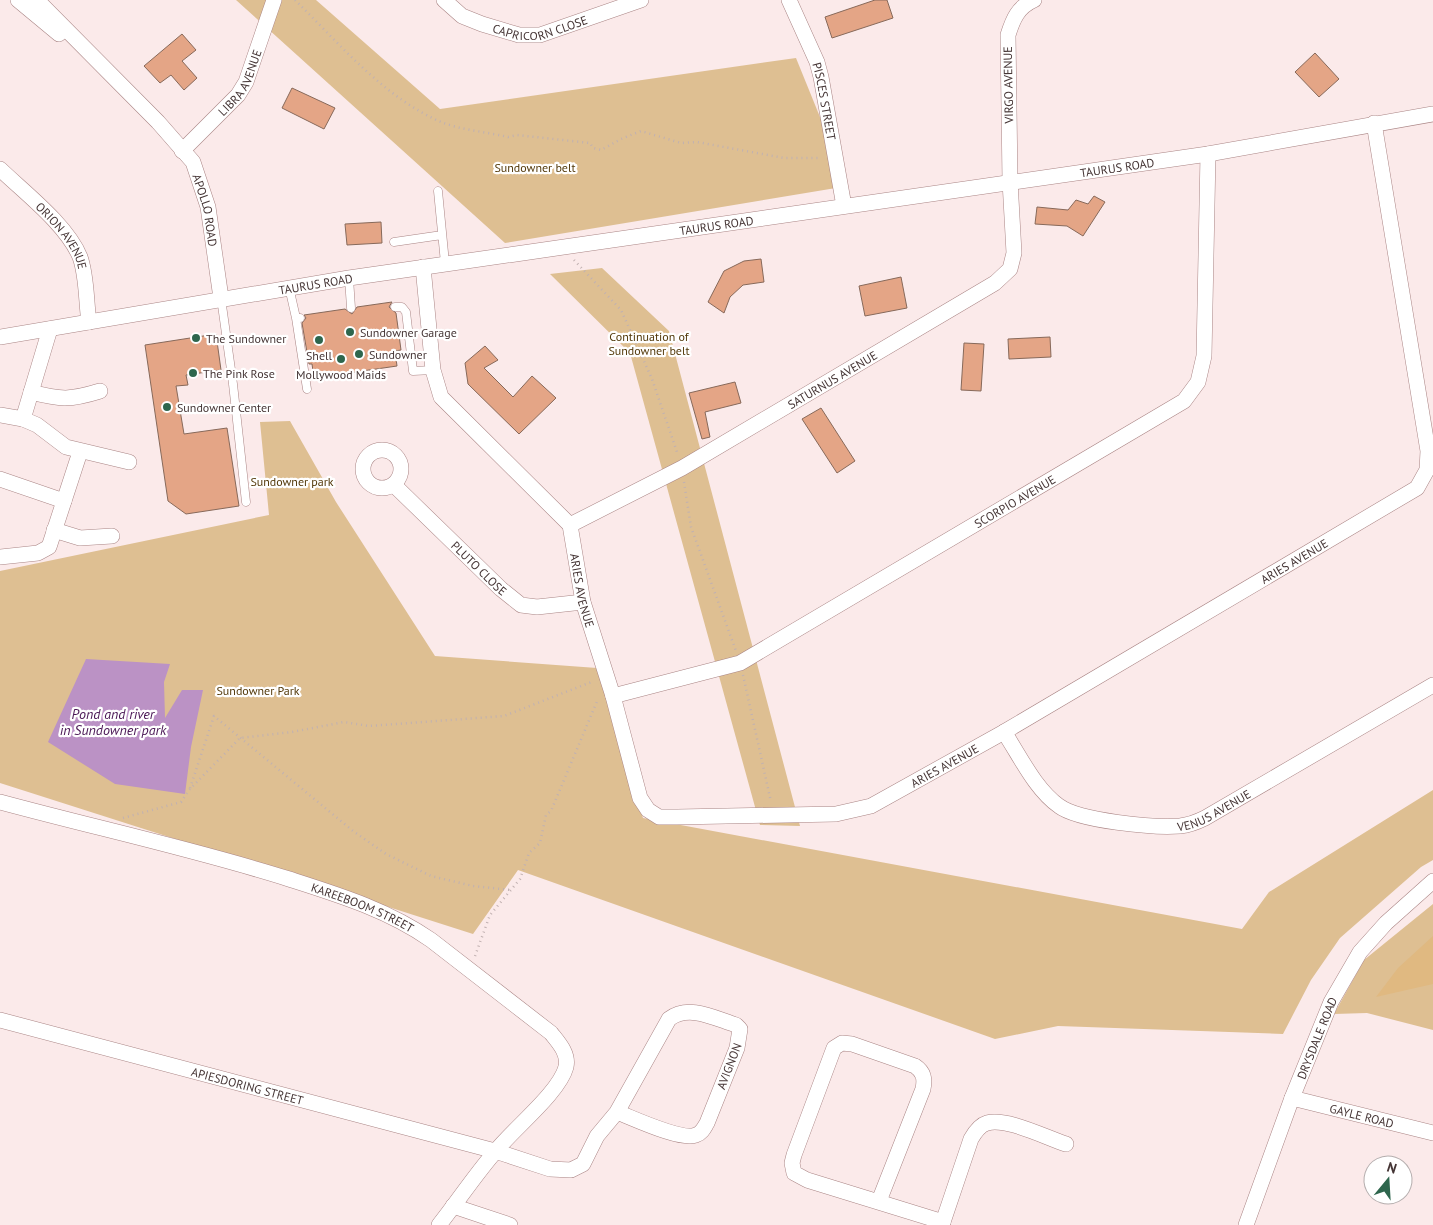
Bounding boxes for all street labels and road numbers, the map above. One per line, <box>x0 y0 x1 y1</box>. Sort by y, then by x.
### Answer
street label: CAPRICORN CLOSE <box>491 12 589 43</box>
street label: VIRGO AVENUE <box>1000 46 1016 125</box>
street label: LIBRA AVENUE <box>215 47 264 118</box>
street label: PISCES STREET <box>810 60 840 142</box>
street label: TAURUS ROAD <box>1079 154 1155 180</box>
street label: APOLLO ROAD <box>190 172 221 248</box>
street label: ORION AVENUE <box>33 199 91 270</box>
street label: TAURUS ROAD <box>678 212 754 238</box>
street label: TAURUS ROAD <box>277 270 354 297</box>
street label: SATURNUS AVENUE <box>785 347 880 412</box>
street label: SCORPIO AVENUE <box>971 471 1058 531</box>
street label: ARIES AVENUE <box>1258 535 1330 586</box>
street label: PLUTO CLOSE <box>448 538 510 598</box>
street label: ARIES AVENUE <box>567 552 598 629</box>
street label: ARIES AVENUE <box>908 740 981 790</box>
street label: VENUS AVENUE <box>1175 786 1253 834</box>
street label: KAREEBOOM STREET <box>310 879 417 935</box>
street label: DRYSDALE ROAD <box>1293 994 1340 1081</box>
street label: AVIGNON <box>713 1041 745 1091</box>
street label: APIESDORING STREET <box>190 1064 305 1108</box>
street label: GAYLE ROAD <box>1328 1100 1396 1131</box>

